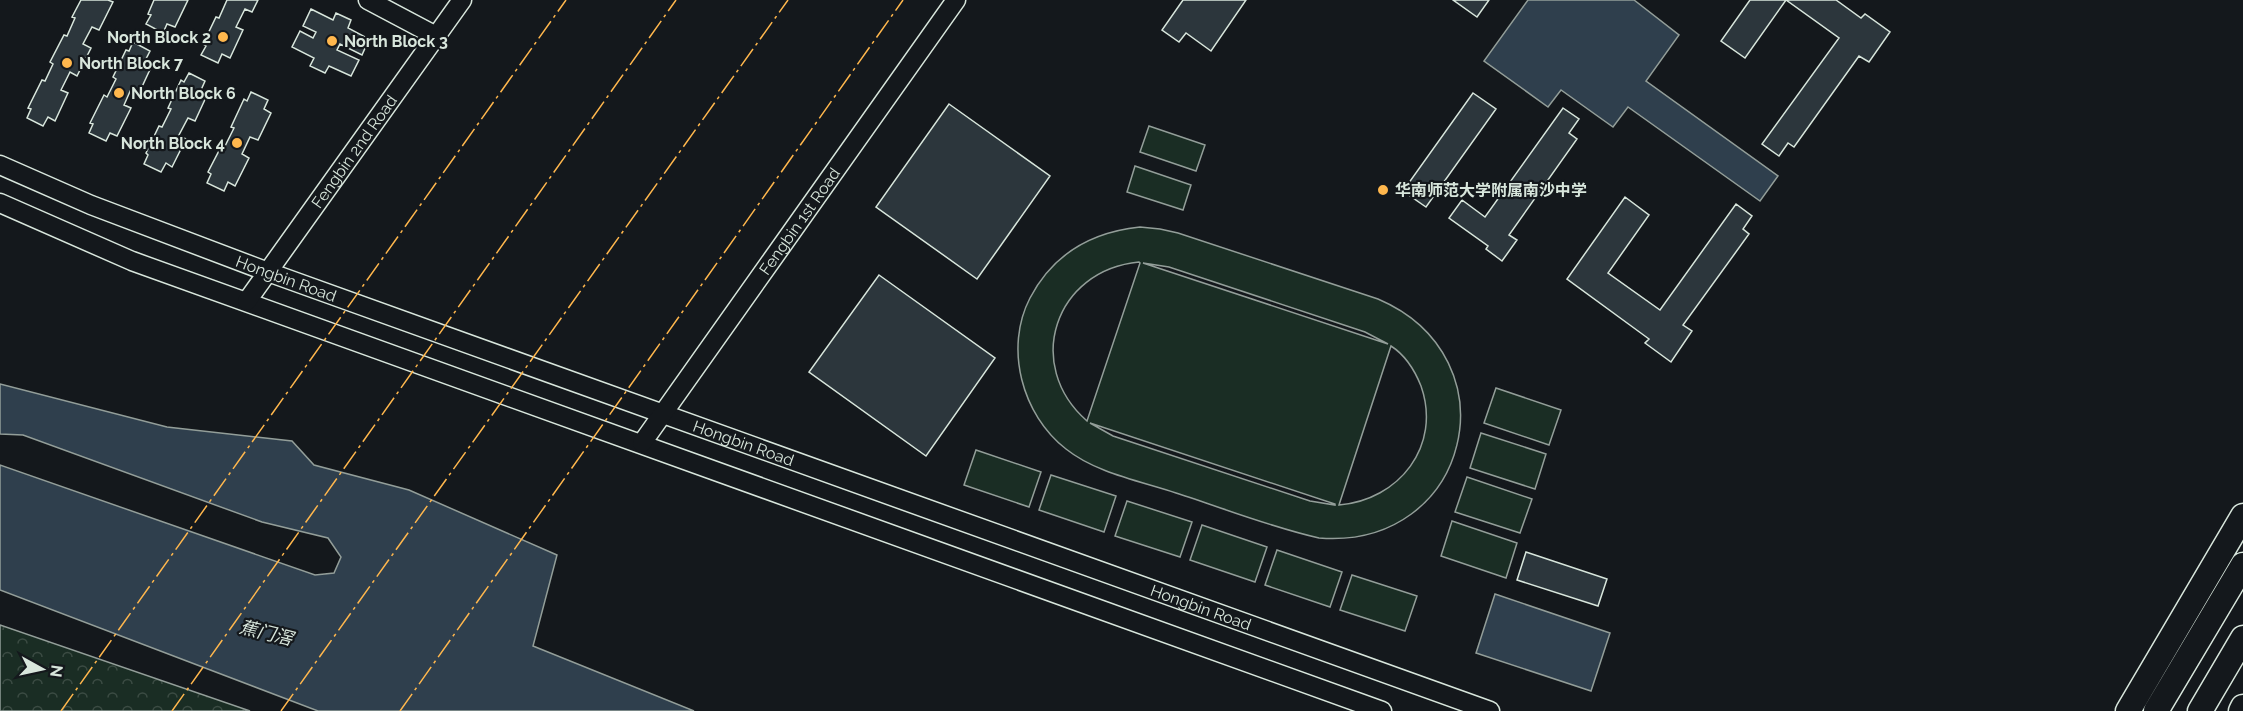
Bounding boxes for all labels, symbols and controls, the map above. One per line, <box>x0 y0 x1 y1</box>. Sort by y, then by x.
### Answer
place label: North Block 2 <box>107 28 211 47</box>
marker: North Block 2 <box>216 30 230 44</box>
place label: North Block 3 <box>344 32 448 51</box>
marker: North Block 3 <box>325 34 339 48</box>
place label: North Block 7 <box>79 54 183 73</box>
marker: North Block 7 <box>60 56 74 70</box>
place label: North Block 6 <box>131 84 236 103</box>
marker: North Block 6 <box>112 86 126 100</box>
street label: Fengbin 2nd Road <box>308 91 401 212</box>
place label: North Block 4 <box>121 134 225 153</box>
marker: North Block 4 <box>230 136 244 150</box>
street label: Fengbin 1st Road <box>755 164 844 279</box>
place label: 华南师范大学附属南沙中学 <box>1395 181 1587 200</box>
marker: 华南师范大学附属南沙中学 <box>1376 183 1390 197</box>
street label: Hongbin Road <box>233 252 339 306</box>
street label: Hongbin Road <box>690 417 796 470</box>
street label: Hongbin Road <box>1148 581 1254 634</box>
water label: 蕉门滘 <box>237 616 298 650</box>
north arrow <box>12 639 72 699</box>
text: N <box>46 664 67 678</box>

